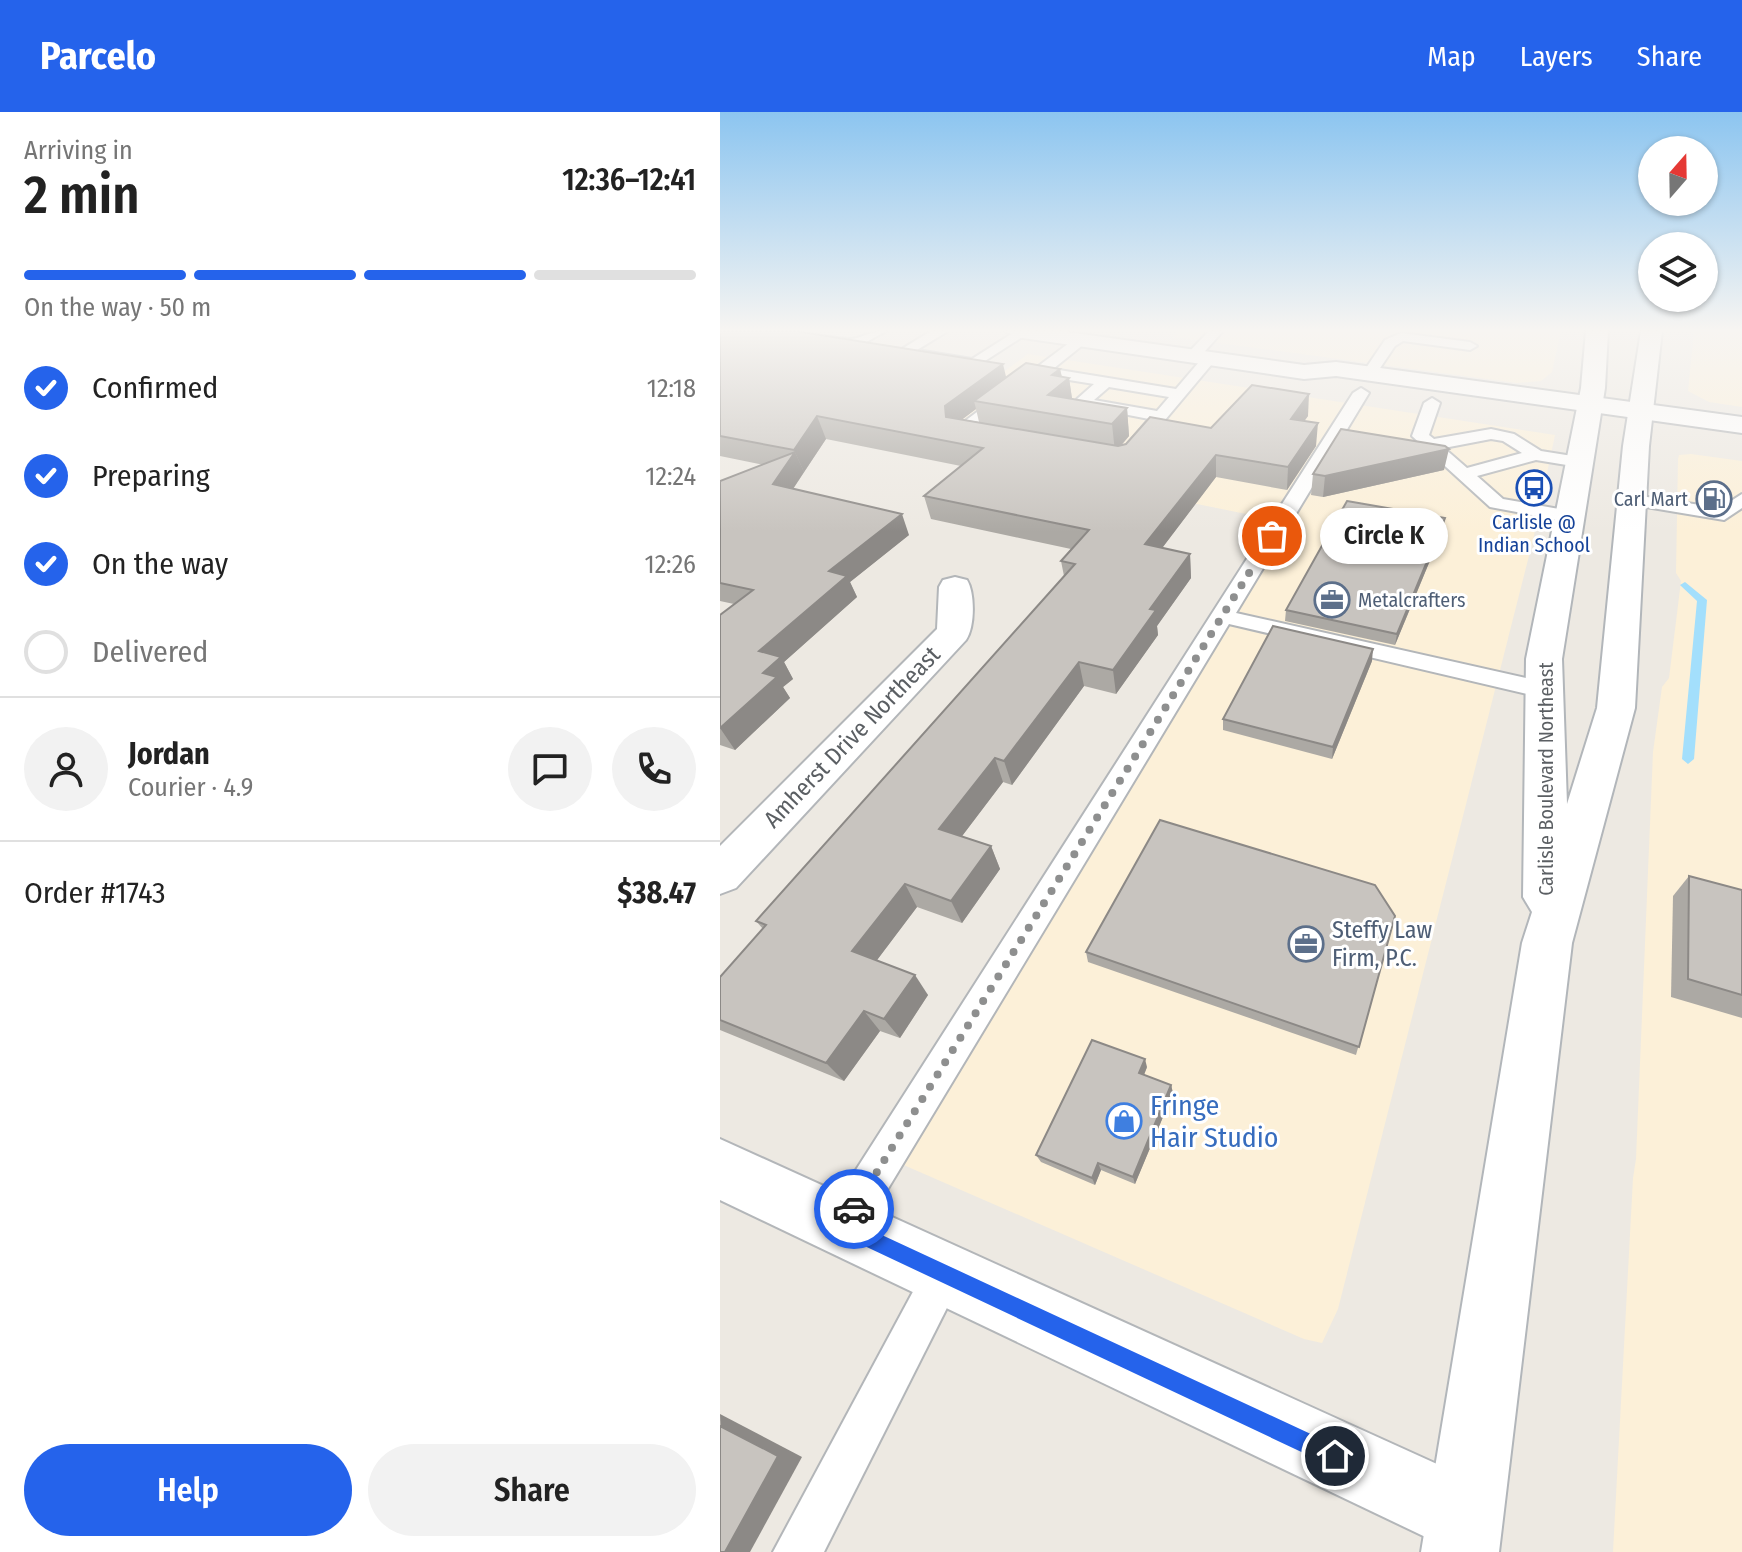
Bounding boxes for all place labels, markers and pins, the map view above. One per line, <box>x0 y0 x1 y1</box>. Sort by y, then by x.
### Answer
bus stop icon: Carlisle @ Indian School <box>1515 469 1553 507</box>
fuel station icon: Carl Mart <box>1695 480 1733 518</box>
place label: Carl Mart <box>1614 487 1688 511</box>
pin <box>1238 502 1306 570</box>
callout: Circle K <box>1320 508 1448 564</box>
place label: Carlisle @ Indian School <box>1478 510 1590 557</box>
office icon: Metalcrafters <box>1313 581 1351 619</box>
place label: Metalcrafters <box>1358 588 1465 612</box>
place label: Steffy Law Firm, P.C. <box>1332 916 1432 972</box>
office icon: Steffy Law Firm, P.C. <box>1287 925 1325 963</box>
place label: Fringe Hair Studio <box>1150 1089 1279 1154</box>
shop icon: Fringe Hair Studio <box>1105 1102 1143 1140</box>
pin <box>1301 1422 1369 1490</box>

